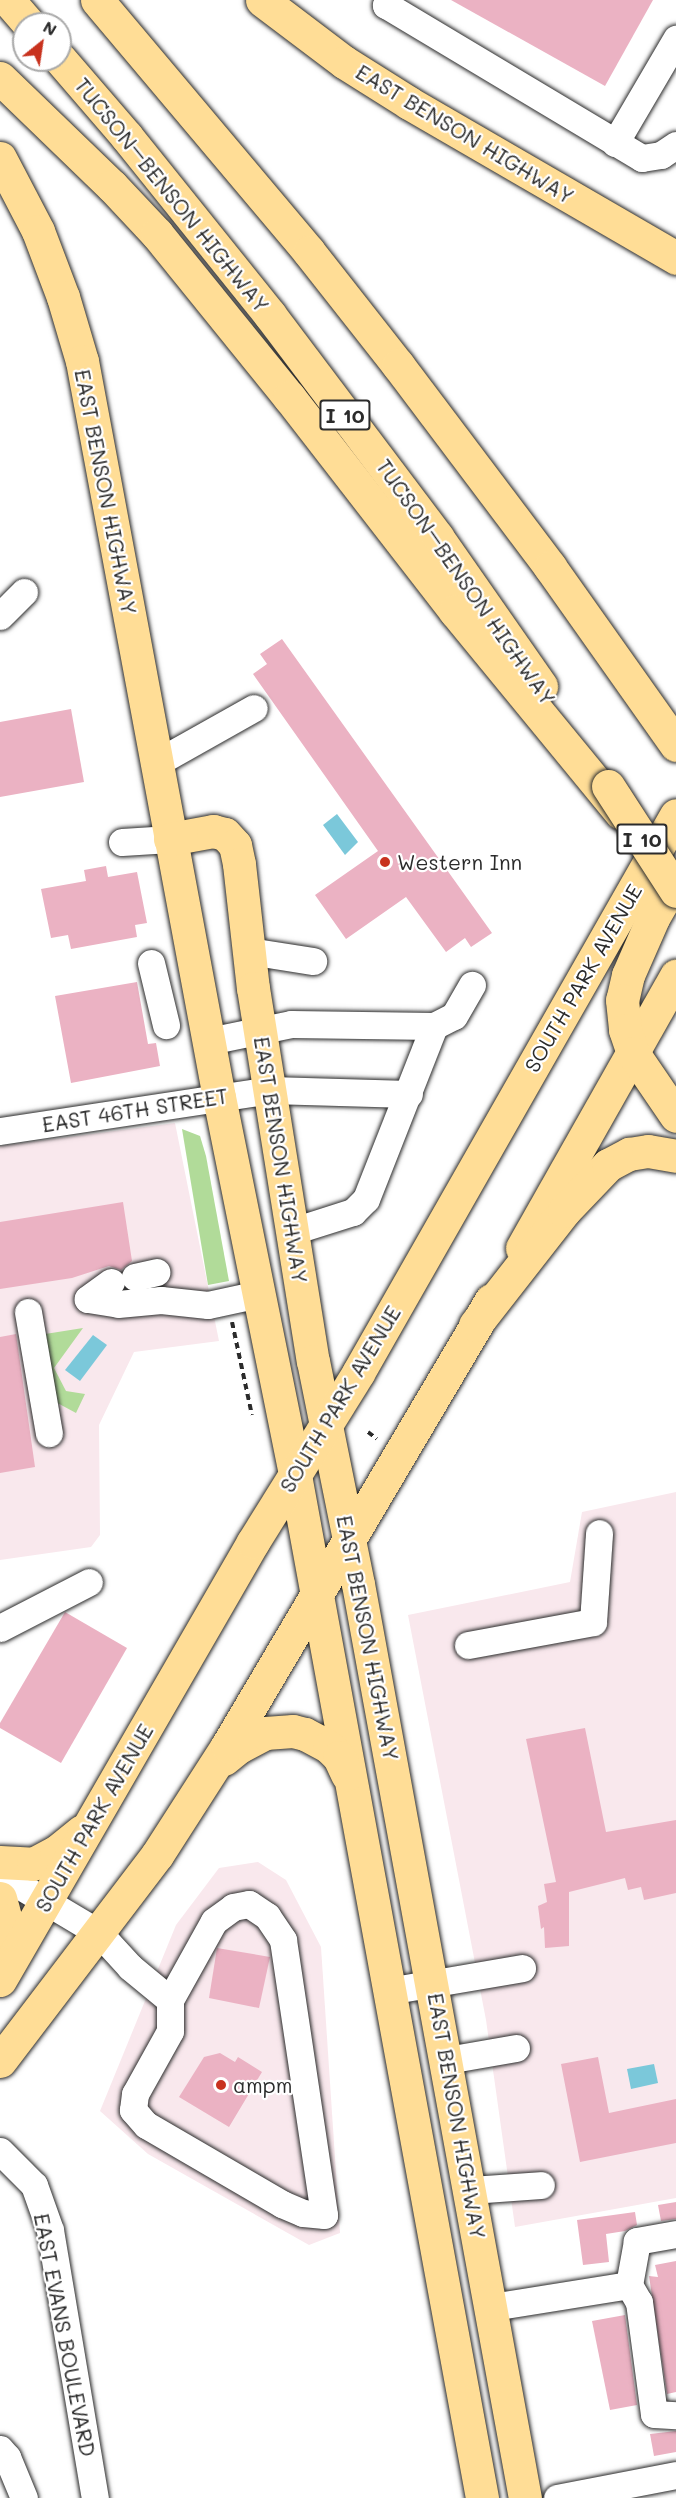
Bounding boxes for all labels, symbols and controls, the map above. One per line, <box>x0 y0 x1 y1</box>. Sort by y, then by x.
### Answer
north arrow <box>12 12 72 72</box>
text: N <box>40 16 61 40</box>
street label: EAST BENSON HIGHWAY <box>352 59 578 209</box>
street label: TUCSON–BENSON HIGHWAY <box>70 73 274 317</box>
street label: EAST BENSON HIGHWAY <box>70 367 142 617</box>
road number: I 10 <box>318 398 372 432</box>
street label: TUCSON–BENSON HIGHWAY <box>371 454 561 710</box>
road number: I 10 <box>615 822 669 856</box>
place label: Western Inn <box>397 849 522 875</box>
marker: Western Inn <box>378 855 392 869</box>
street label: SOUTH PARK AVENUE <box>519 880 647 1076</box>
street label: EAST BENSON HIGHWAY <box>249 1035 313 1285</box>
street label: EAST 46TH STREET <box>40 1083 230 1137</box>
street label: SOUTH PARK AVENUE <box>274 1301 406 1497</box>
street label: EAST BENSON HIGHWAY <box>332 1513 404 1763</box>
street label: SOUTH PARK AVENUE <box>30 1720 158 1916</box>
street label: EAST BENSON HIGHWAY <box>423 1991 491 2241</box>
place label: ampm <box>233 2072 293 2098</box>
marker: ampm <box>214 2078 228 2092</box>
street label: EAST EVANS BOULEVARD <box>29 2211 101 2459</box>

